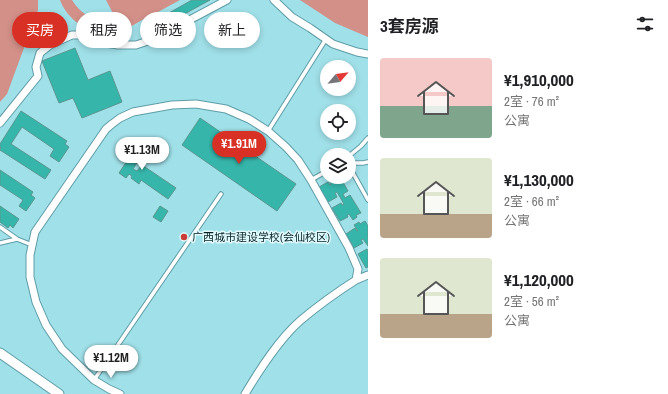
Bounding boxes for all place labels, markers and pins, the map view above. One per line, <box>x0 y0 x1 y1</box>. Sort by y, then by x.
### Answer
pin: ¥1.91M <box>206 131 272 165</box>
pin: ¥1.13M <box>109 137 175 171</box>
place label: 广西城市建设学校(会仙校区) <box>192 230 330 244</box>
marker: 广西城市建设学校(会仙校区) <box>179 232 189 242</box>
pin: ¥1.12M <box>78 345 144 379</box>

